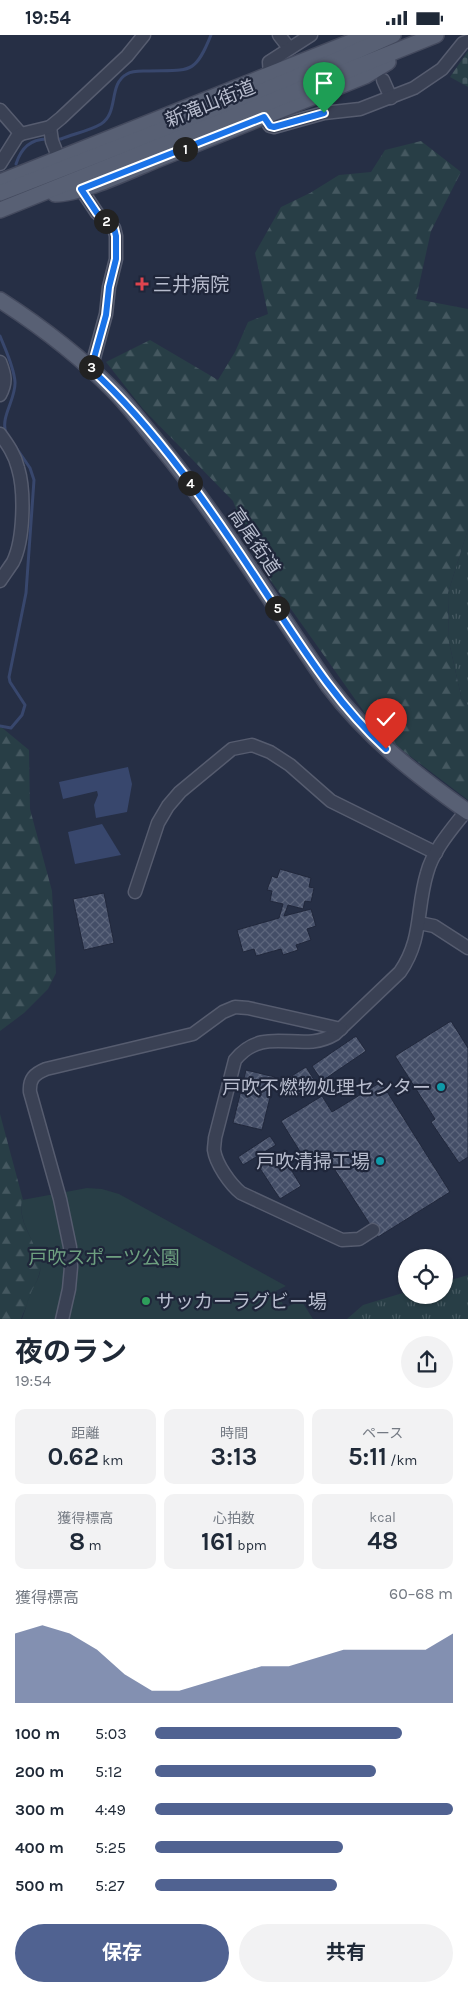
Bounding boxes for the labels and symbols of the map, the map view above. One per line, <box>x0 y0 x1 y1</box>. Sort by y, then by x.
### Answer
pin <box>303 62 345 113</box>
street label: 新滝山街道 <box>162 76 259 132</box>
pin: 1 <box>172 137 198 161</box>
pin: 2 <box>94 209 118 233</box>
place label: 三井病院 <box>153 274 229 296</box>
marker: 三井病院 <box>135 277 149 291</box>
pin: 3 <box>78 355 104 379</box>
pin: 4 <box>178 471 202 495</box>
street label: 高尾街道 <box>224 504 285 579</box>
pin: 5 <box>264 595 290 621</box>
pin <box>365 698 407 749</box>
place label: 戸吹不燃物処理センター <box>222 1077 431 1099</box>
marker: 戸吹不燃物処理センター <box>435 1081 447 1093</box>
place label: 戸吹清掃工場 <box>256 1151 370 1173</box>
marker: 戸吹清掃工場 <box>374 1155 386 1167</box>
park label: 戸吹スポーツ公園 <box>28 1247 180 1269</box>
place label: サッカーラグビー場 <box>156 1291 327 1313</box>
marker: サッカーラグビー場 <box>140 1295 152 1307</box>

